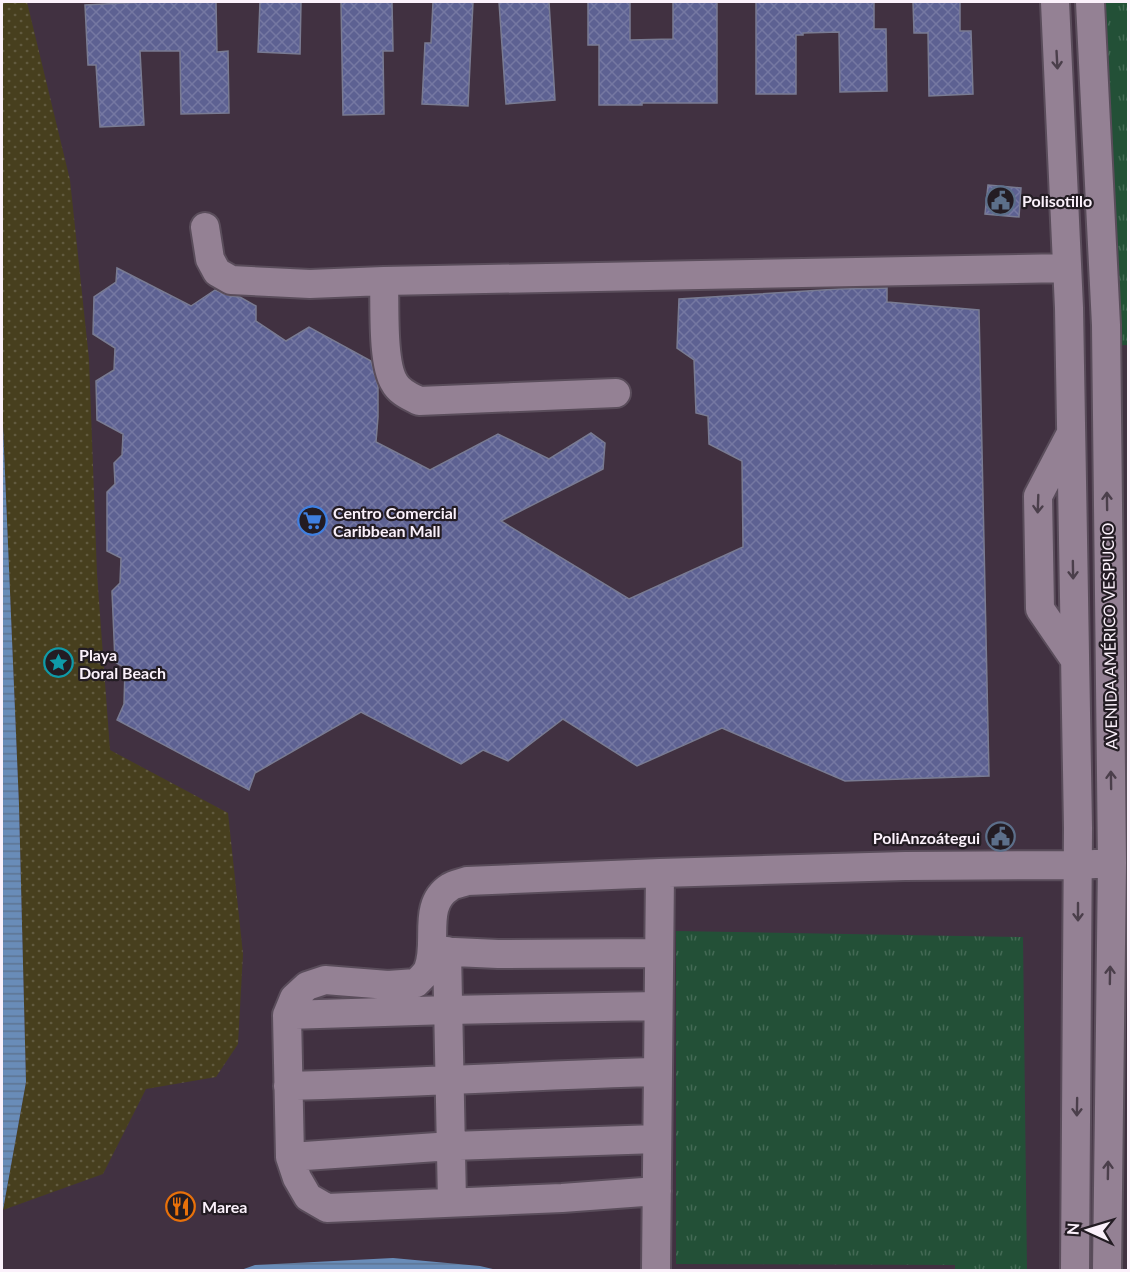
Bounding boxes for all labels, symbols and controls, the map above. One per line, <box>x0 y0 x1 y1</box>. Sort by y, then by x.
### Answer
one-way arrow <box>1052 49 1063 69</box>
public building icon: Polisotillo <box>985 184 1017 216</box>
place label: Polisotillo <box>1022 191 1092 210</box>
one-way arrow <box>1101 492 1113 512</box>
one-way arrow <box>1033 494 1044 514</box>
place label: Centro Comercial Caribbean Mall <box>333 503 457 540</box>
supermarket icon: Centro Comercial Caribbean Mall <box>296 505 328 537</box>
street label: AVENIDA AMÉRICO VESPUCIO <box>1098 522 1120 750</box>
one-way arrow <box>1067 559 1079 579</box>
place label: Playa Doral Beach <box>79 645 166 682</box>
place icon: Playa Doral Beach <box>42 647 74 679</box>
one-way arrow <box>1105 771 1116 791</box>
public building icon: PoliAnzoátegui <box>985 821 1017 853</box>
place label: PoliAnzoátegui <box>873 828 980 847</box>
one-way arrow <box>1072 901 1084 921</box>
one-way arrow <box>1104 966 1116 986</box>
one-way arrow <box>1071 1096 1083 1116</box>
one-way arrow <box>1102 1161 1114 1181</box>
restaurant icon: Marea <box>165 1190 197 1222</box>
place label: Marea <box>202 1197 247 1216</box>
north arrow <box>1058 1200 1118 1260</box>
text: N <box>1063 1222 1082 1236</box>

